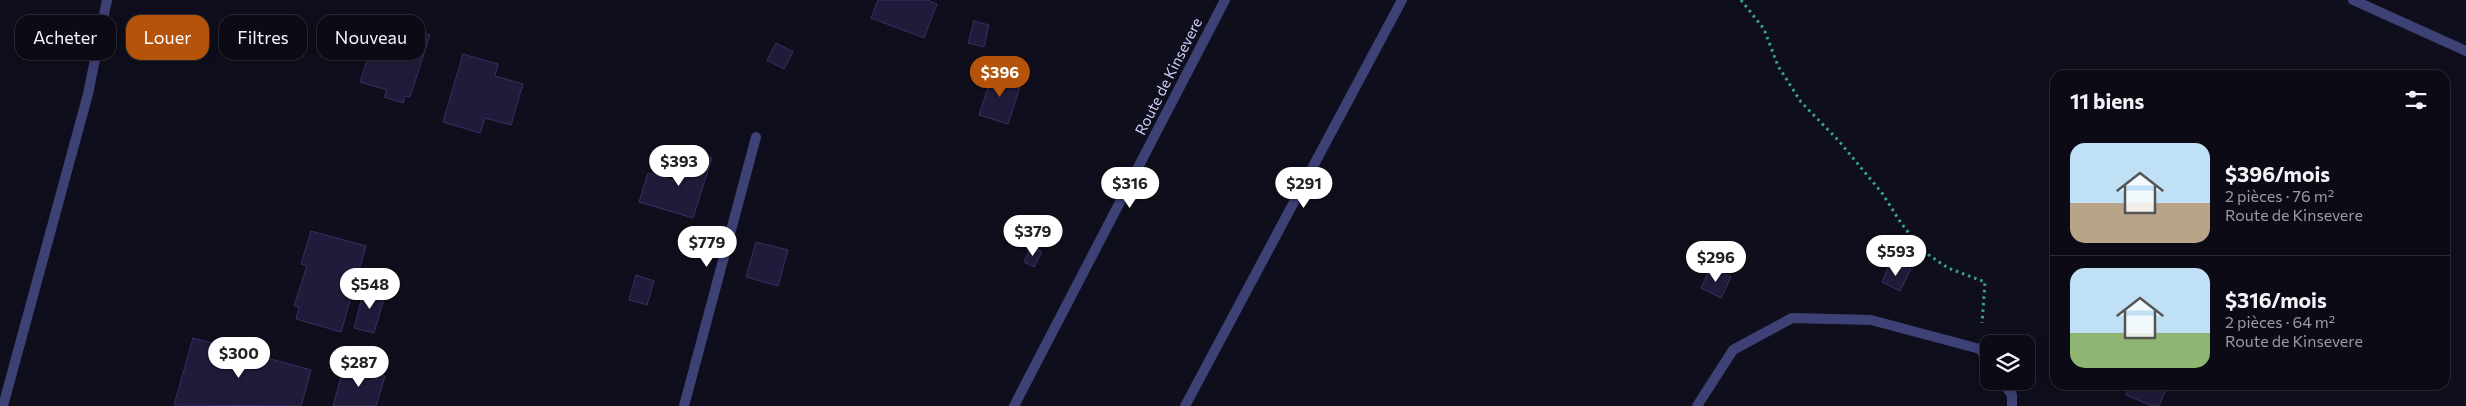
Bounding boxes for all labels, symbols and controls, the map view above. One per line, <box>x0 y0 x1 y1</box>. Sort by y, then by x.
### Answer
street label: Route de Kinsevere <box>1131 14 1205 138</box>
chip: Acheter <box>15 15 116 60</box>
chip: Louer <box>126 15 209 60</box>
chip: Filtres <box>219 15 307 60</box>
chip: Nouveau <box>317 15 425 60</box>
pin: $396 <box>970 56 1030 98</box>
text: $396 <box>981 62 1019 81</box>
icon: filters <box>2402 86 2430 114</box>
text: 11 biens <box>2070 88 2144 113</box>
pin: $393 <box>649 144 709 187</box>
text: $393 <box>660 151 698 170</box>
text: $396/mois <box>2225 161 2330 186</box>
icon: home <box>2110 163 2170 223</box>
pin: $316 <box>1100 166 1160 209</box>
pin: $291 <box>1274 166 1334 209</box>
text: $316 <box>1112 173 1148 192</box>
text: $291 <box>1286 173 1322 192</box>
text: 2 pièces · 76 m² <box>2225 186 2334 205</box>
text: Route de Kinsevere <box>2225 205 2363 224</box>
pin: $379 <box>1003 214 1063 257</box>
text: $379 <box>1015 221 1051 240</box>
pin: $779 <box>677 226 737 268</box>
text: $779 <box>689 232 725 251</box>
pin: $593 <box>1866 234 1926 277</box>
pin: $296 <box>1686 240 1746 283</box>
text: $593 <box>1877 241 1915 260</box>
text: $296 <box>1697 247 1735 266</box>
pin: $548 <box>340 268 400 310</box>
text: $548 <box>351 274 389 293</box>
text: $316/mois <box>2225 287 2327 312</box>
icon: home <box>2110 288 2170 348</box>
text: 2 pièces · 64 m² <box>2225 312 2335 331</box>
text: Route de Kinsevere <box>2225 331 2363 350</box>
map controls <box>1980 335 2035 390</box>
button: layers <box>1980 335 2035 390</box>
pin: $300 <box>209 336 269 379</box>
text: $300 <box>219 343 259 362</box>
pin: $287 <box>329 346 389 388</box>
text: $287 <box>341 352 377 371</box>

